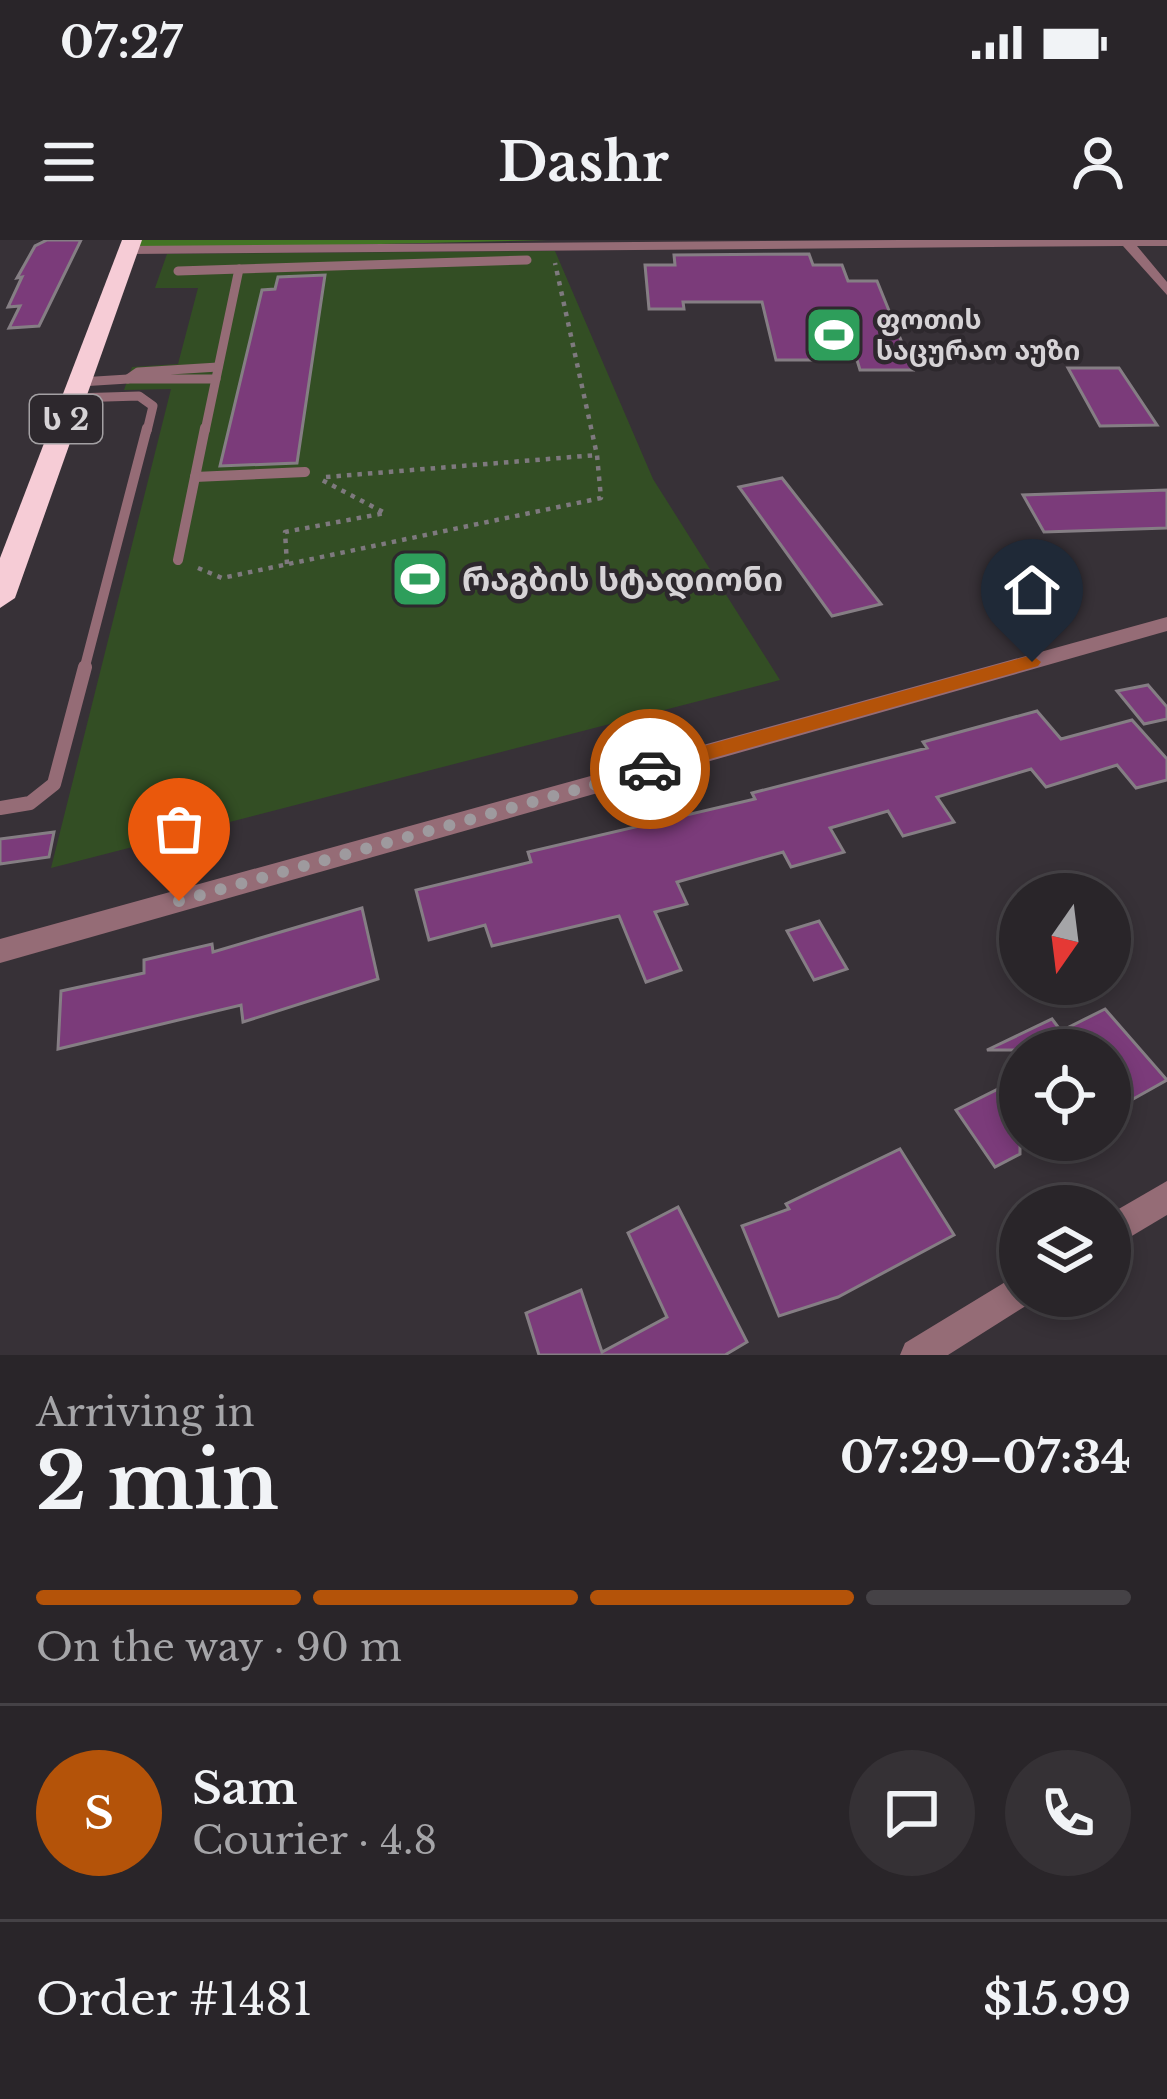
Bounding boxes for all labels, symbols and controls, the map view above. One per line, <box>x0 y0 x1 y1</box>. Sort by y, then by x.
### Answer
text: 07:27 <box>60 14 183 70</box>
icon: menu <box>36 129 102 195</box>
text: Dashr <box>498 129 669 196</box>
icon: person <box>1065 129 1131 195</box>
place label: ფოთის საცურაო აუზი <box>876 303 1080 367</box>
sports icon: ფოთის საცურაო აუზი <box>803 304 865 366</box>
road number: ს 2 <box>30 395 102 443</box>
pin <box>981 539 1083 662</box>
sports icon: რაგბის სტადიონი <box>389 548 451 610</box>
icon: home <box>999 557 1065 623</box>
place label: რაგბის სტადიონი <box>462 559 783 600</box>
courier <box>590 709 710 829</box>
icon: car <box>617 736 683 802</box>
pin <box>128 778 230 901</box>
icon: bag <box>146 796 212 862</box>
north arrow <box>999 873 1131 1005</box>
map controls <box>999 873 1131 1317</box>
button: locate <box>999 1029 1131 1161</box>
button: layers <box>999 1185 1131 1317</box>
text: Arriving in <box>36 1388 255 1437</box>
text: 07:29–07:34 <box>840 1429 1131 1485</box>
text: 2 min <box>36 1433 279 1530</box>
text: On the way · 90 m <box>36 1623 402 1672</box>
button: chat <box>849 1750 975 1876</box>
button: phone <box>1005 1750 1131 1876</box>
text: Sam <box>192 1760 297 1816</box>
text: S <box>84 1785 114 1841</box>
text: Courier · 4.8 <box>192 1816 437 1865</box>
text: Order #1481 <box>36 1971 313 2027</box>
text: $15.99 <box>983 1971 1131 2027</box>

